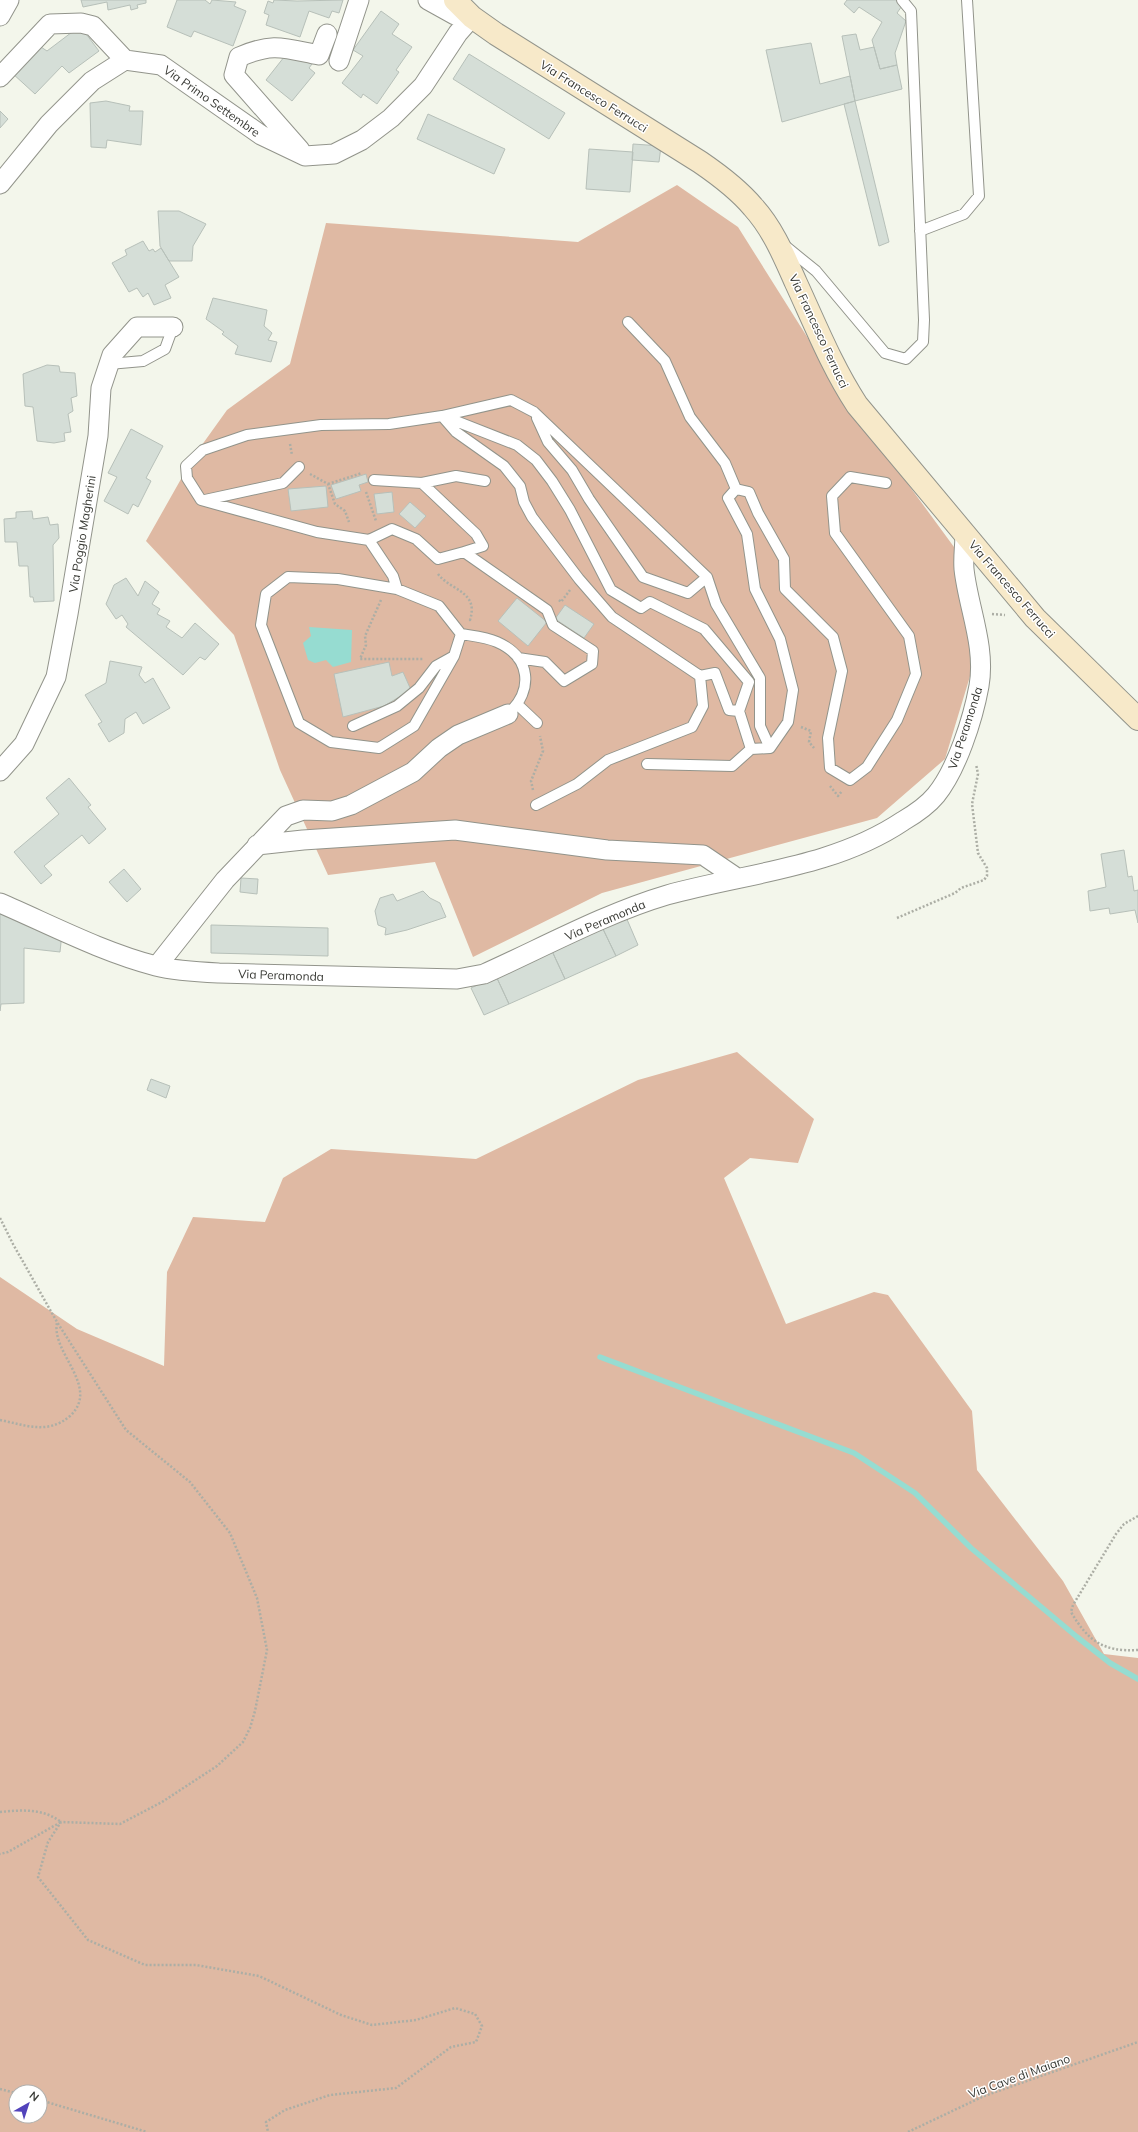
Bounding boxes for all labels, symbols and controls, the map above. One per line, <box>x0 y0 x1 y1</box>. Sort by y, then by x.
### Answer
street label: Via Francesco Ferrucci <box>537 57 651 135</box>
street label: Via Primo Settembre <box>161 62 263 140</box>
street label: Via Francesco Ferrucci <box>786 272 852 391</box>
street label: Via Poggio Magherini <box>65 474 99 594</box>
street label: Via Francesco Ferrucci <box>966 537 1058 641</box>
street label: Via Peramonda <box>945 685 985 771</box>
street label: Via Peramonda <box>563 896 647 944</box>
street label: Via Peramonda <box>238 966 324 984</box>
street label: Via Cave di Maiano <box>966 2051 1072 2101</box>
north arrow <box>8 2084 48 2124</box>
text: N <box>27 2088 42 2104</box>

